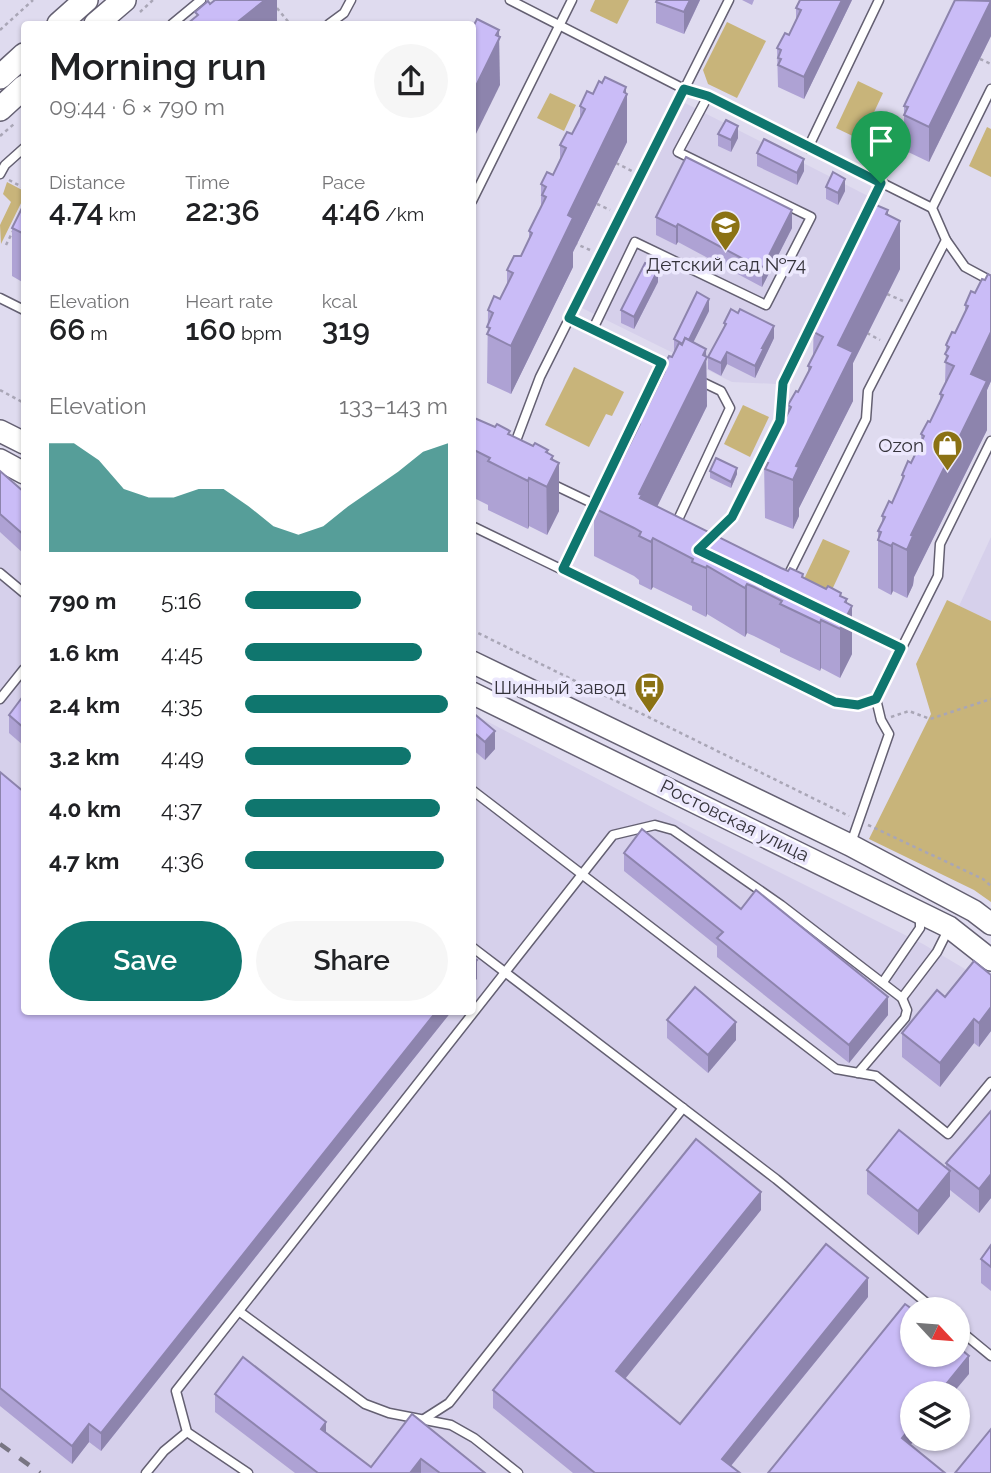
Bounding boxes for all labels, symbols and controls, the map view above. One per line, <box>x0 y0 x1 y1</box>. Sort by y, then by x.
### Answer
text: Morning run <box>49 44 267 89</box>
button: share <box>374 44 448 118</box>
text: 09:44 · 6 × 790 m <box>49 93 225 120</box>
pin <box>851 111 911 183</box>
icon: arrive <box>862 122 900 160</box>
text: Distance <box>49 171 125 193</box>
text: Time <box>185 171 230 193</box>
text: Pace <box>322 171 365 193</box>
text: 4.74 <box>49 193 104 228</box>
text: 22:36 <box>185 193 260 228</box>
text: 4:46 <box>322 193 380 228</box>
text: km <box>104 203 136 225</box>
text: /km <box>380 203 424 225</box>
school or university icon: Детский сад №74 <box>709 208 743 252</box>
place label: Детский сад №74 <box>646 253 806 275</box>
text: Elevation <box>49 290 130 312</box>
text: Heart rate <box>185 290 273 312</box>
text: kcal <box>322 290 357 312</box>
text: 66 <box>49 312 85 347</box>
text: 160 <box>185 312 236 347</box>
text: 319 <box>322 312 370 347</box>
text: m <box>85 322 108 344</box>
text: bpm <box>236 322 282 344</box>
text: Elevation <box>49 392 147 419</box>
text: 133–143 m <box>339 392 448 419</box>
shop icon: Ozon <box>930 428 964 472</box>
place label: Ozon <box>878 434 924 456</box>
text: 790 m <box>49 587 117 614</box>
text: 5:16 <box>161 587 202 614</box>
text: 1.6 km <box>49 639 119 666</box>
text: 4:45 <box>161 639 203 666</box>
bus stop icon: Шинный завод <box>632 670 666 714</box>
place label: Шинный завод <box>494 676 626 698</box>
text: 2.4 km <box>49 691 120 718</box>
text: 4:35 <box>161 691 203 718</box>
text: 3.2 km <box>49 743 120 770</box>
text: 4:49 <box>161 743 204 770</box>
street label: Ростовская улица <box>657 774 813 866</box>
text: 4.0 km <box>49 795 121 822</box>
text: 4:37 <box>161 795 202 822</box>
text: 4.7 km <box>49 847 120 874</box>
text: 4:36 <box>161 847 204 874</box>
button: Save <box>49 921 242 1001</box>
button: Share <box>256 921 448 1001</box>
north arrow <box>900 1297 970 1367</box>
map controls <box>900 1297 970 1451</box>
button: layers <box>900 1381 970 1451</box>

